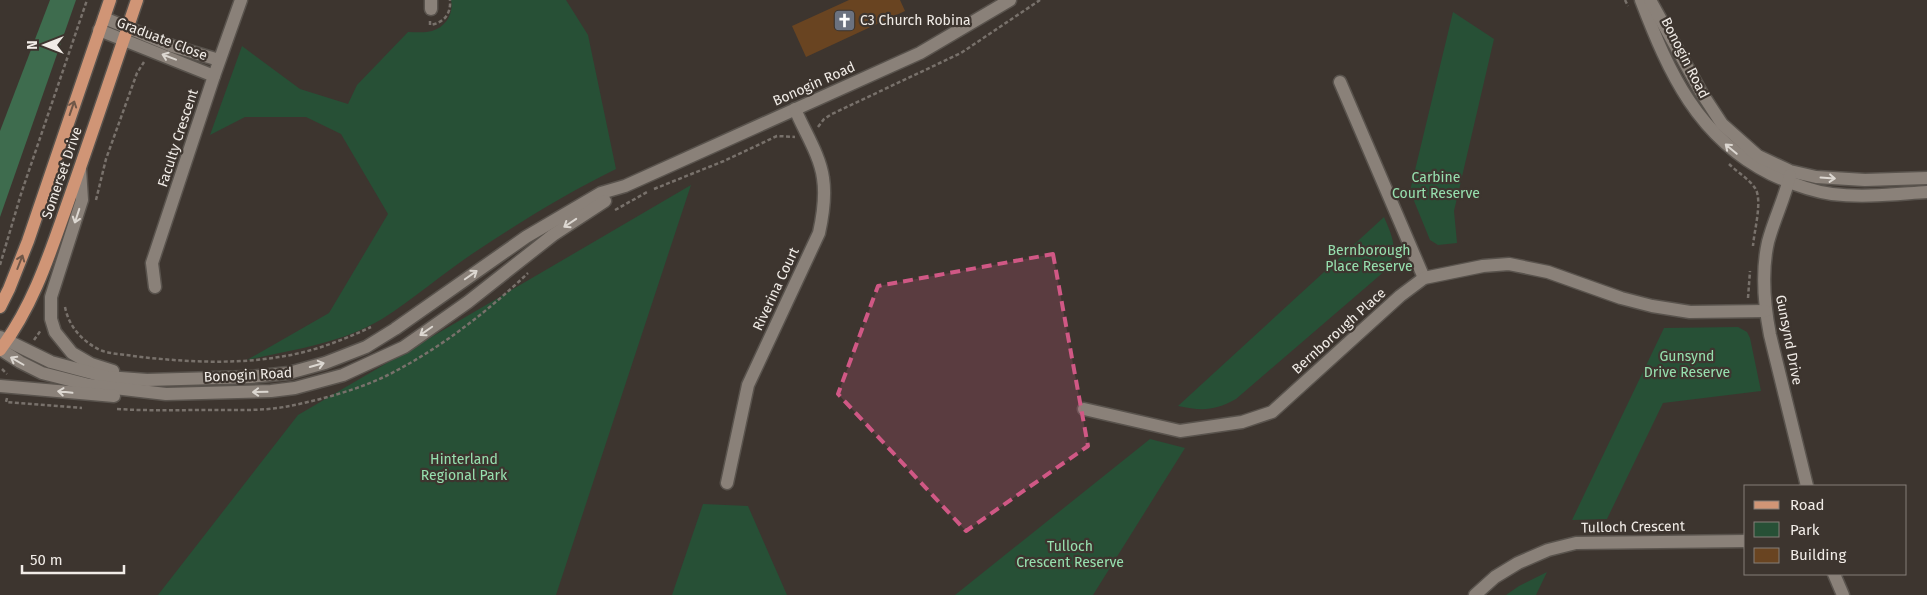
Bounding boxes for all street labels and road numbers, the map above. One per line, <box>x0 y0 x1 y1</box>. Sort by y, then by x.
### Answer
street label: Graduate Close <box>114 14 210 64</box>
street label: Bonogin Road <box>1657 15 1713 101</box>
street label: Bonogin Road <box>770 58 858 110</box>
street label: Faculty Crescent <box>154 86 202 189</box>
street label: Somerset Drive <box>38 125 86 221</box>
street label: Riverina Court <box>749 244 803 333</box>
street label: Bernborough Place <box>1289 284 1389 378</box>
street label: Gunsynd Drive <box>1772 293 1806 387</box>
street label: Bonogin Road <box>203 364 293 386</box>
street label: Tulloch Crescent <box>1581 518 1686 536</box>

